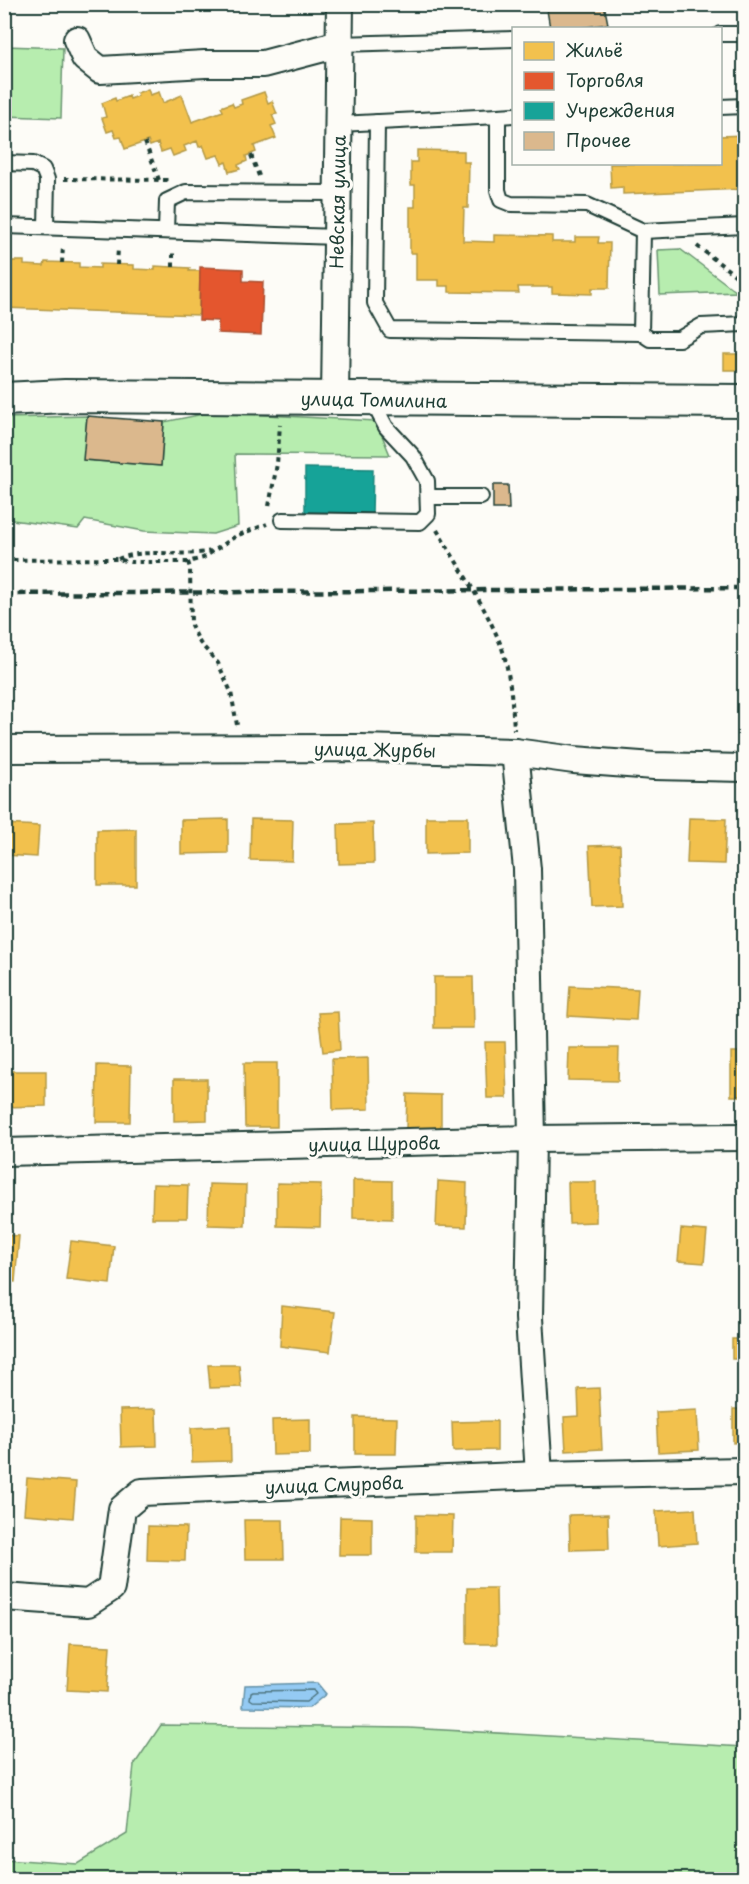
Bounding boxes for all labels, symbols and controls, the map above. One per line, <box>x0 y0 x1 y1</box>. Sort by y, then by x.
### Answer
legend <box>512 27 722 165</box>
text: Жильё <box>565 36 623 63</box>
text: Торговля <box>566 66 644 93</box>
text: Учреждения <box>566 96 675 123</box>
text: Прочее <box>566 126 631 153</box>
street label: Невская улица <box>322 134 352 269</box>
street label: улица Томилина <box>300 384 448 414</box>
street label: улица Журбы <box>314 734 436 764</box>
street label: улица Щурова <box>308 1128 441 1158</box>
street label: улица Смурова <box>264 1468 404 1500</box>

